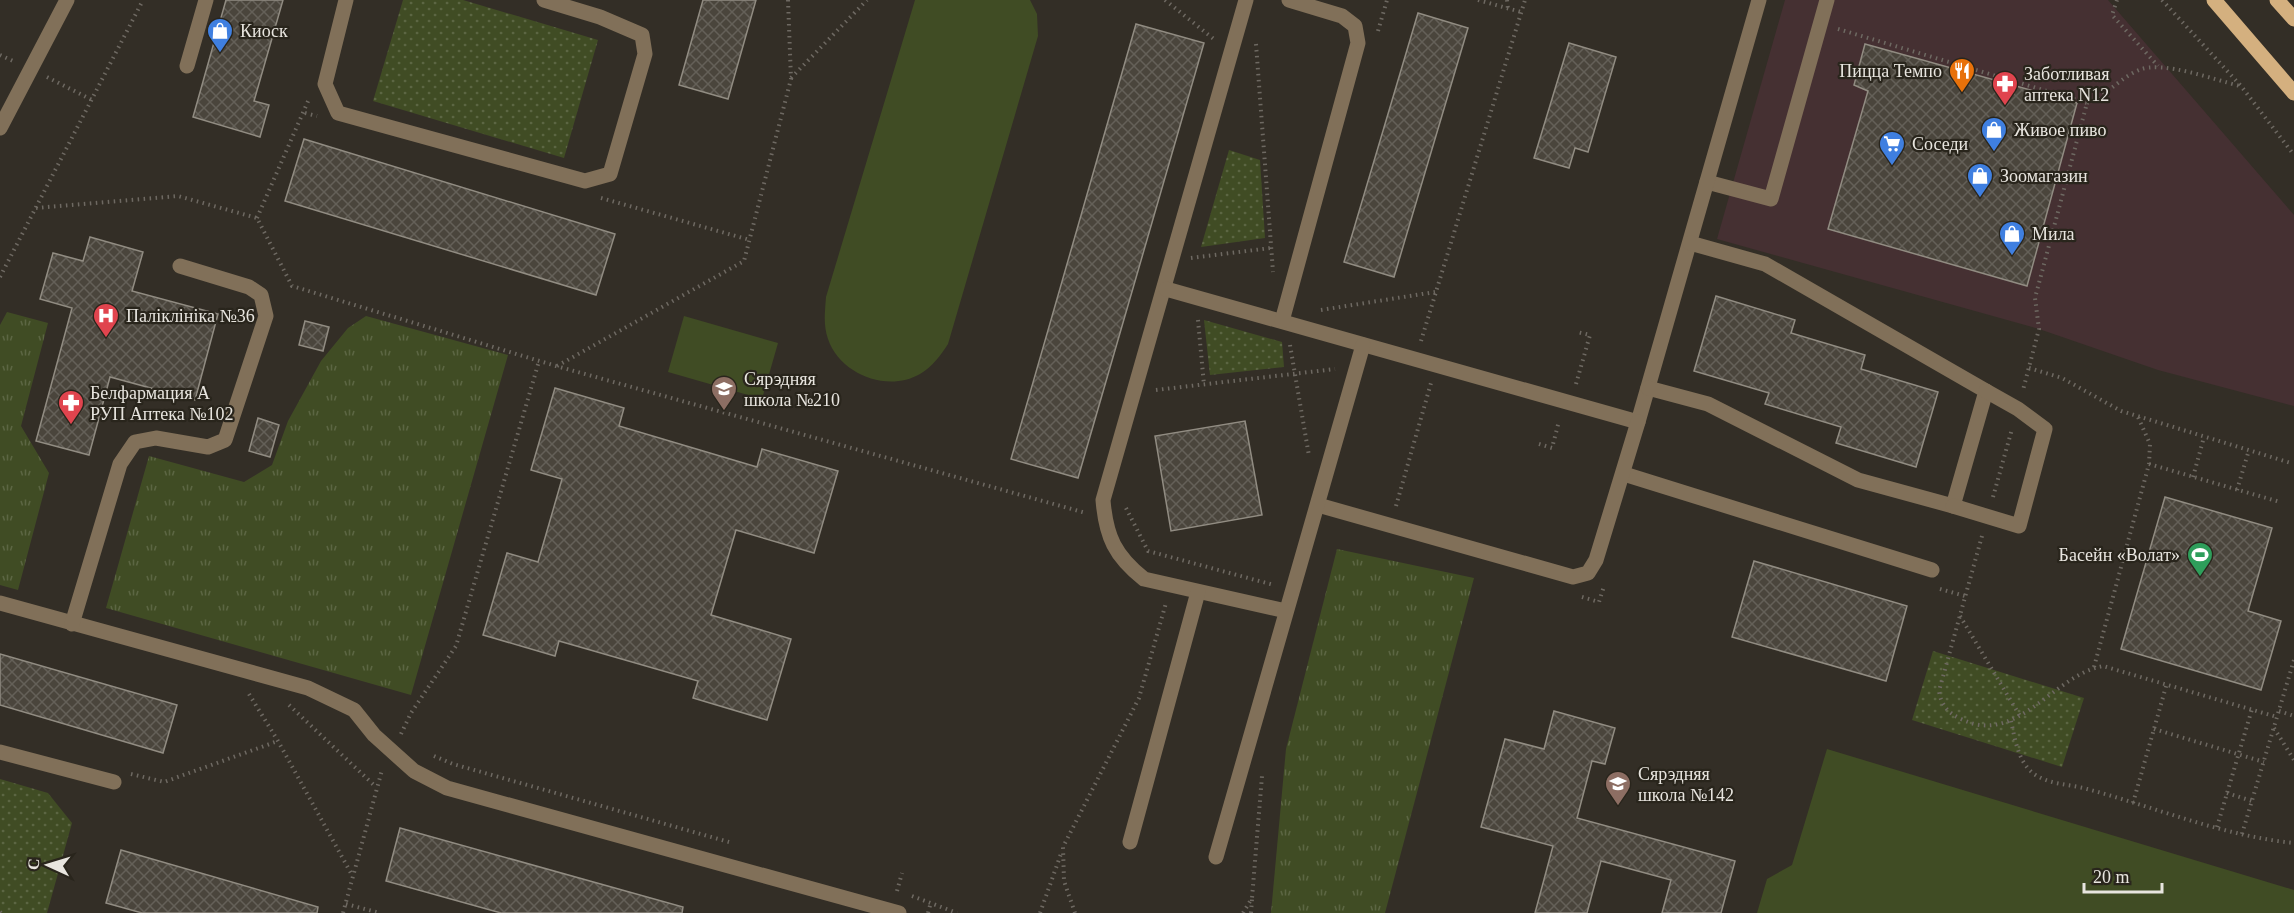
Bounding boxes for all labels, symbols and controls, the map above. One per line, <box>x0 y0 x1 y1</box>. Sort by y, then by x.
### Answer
shop icon: Киоск <box>205 16 235 54</box>
place label: Киоск <box>240 21 288 41</box>
restaurant icon: Пицца Темпо <box>1947 56 1977 94</box>
place label: Пицца Темпо <box>1839 61 1942 81</box>
place label: Заботливая аптека N12 <box>2024 64 2110 105</box>
pharmacy icon: Заботливая аптека N12 <box>1990 69 2020 107</box>
shop icon: Живое пиво <box>1979 115 2009 153</box>
place label: Живое пиво <box>2014 120 2107 140</box>
supermarket icon: Соседи <box>1877 129 1907 167</box>
place label: Соседи <box>1912 134 1969 154</box>
shop icon: Зоомагазин <box>1965 161 1995 199</box>
place label: Зоомагазин <box>2000 166 2088 186</box>
shop icon: Мила <box>1997 219 2027 257</box>
place label: Мила <box>2032 224 2075 244</box>
hospital icon: Паліклініка №36 <box>91 301 121 339</box>
place label: Паліклініка №36 <box>126 306 255 326</box>
place label: Сярэдняя школа №210 <box>744 369 840 410</box>
school or university icon: Сярэдняя школа №210 <box>709 374 739 412</box>
place label: Белфармация А РУП Аптека №102 <box>90 383 233 424</box>
pharmacy icon: Белфармация А РУП Аптека №102 <box>56 388 86 426</box>
sports icon: Басейн «Волат» <box>2185 540 2215 578</box>
place label: Басейн «Волат» <box>2059 545 2180 565</box>
place label: Сярэдняя школа №142 <box>1638 764 1734 805</box>
school or university icon: Сярэдняя школа №142 <box>1603 769 1633 807</box>
north arrow <box>18 835 78 895</box>
scale bar <box>2084 856 2162 894</box>
text: С <box>25 858 42 870</box>
text: 20 m <box>2093 867 2130 887</box>

